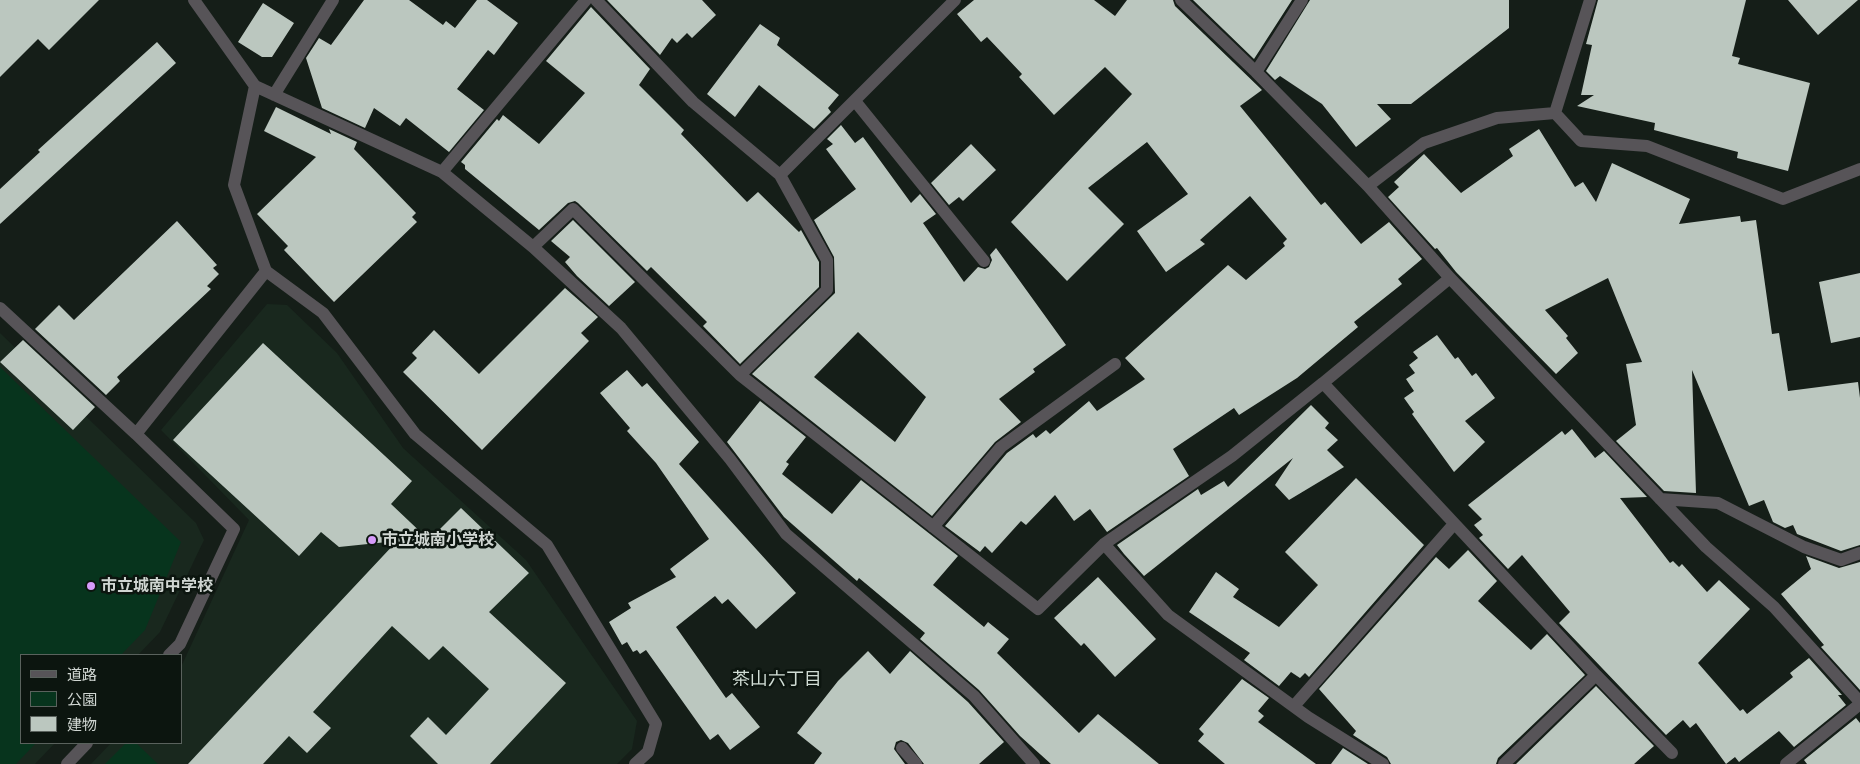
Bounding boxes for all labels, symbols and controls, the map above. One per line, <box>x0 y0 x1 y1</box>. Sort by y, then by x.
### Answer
place label: 市立城南小学校 <box>382 530 494 550</box>
marker: 市立城南小学校 <box>366 534 378 546</box>
place label: 市立城南中学校 <box>101 576 213 596</box>
marker: 市立城南中学校 <box>85 580 97 592</box>
legend <box>20 654 182 744</box>
text: 道路 <box>67 666 97 684</box>
district label: 茶山六丁目 <box>732 669 822 691</box>
text: 公園 <box>67 691 97 709</box>
text: 建物 <box>67 716 97 734</box>

